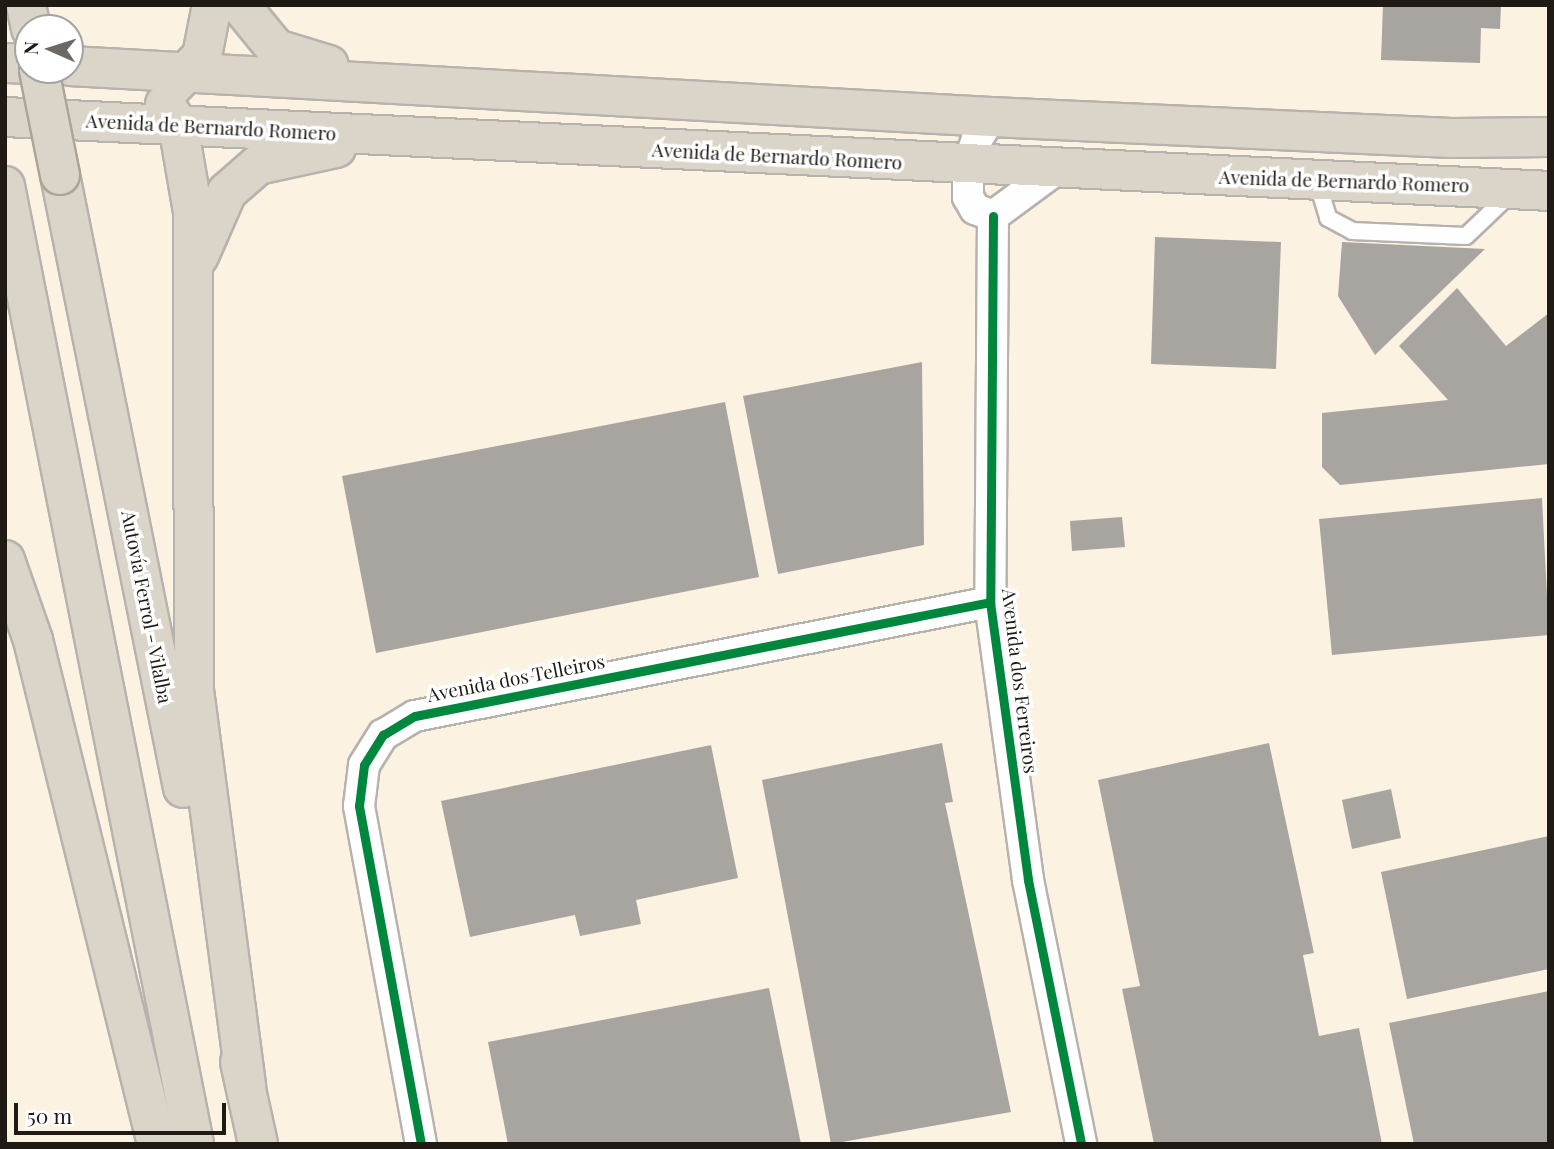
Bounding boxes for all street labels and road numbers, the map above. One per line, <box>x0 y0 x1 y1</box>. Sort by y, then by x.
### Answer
street label: Avenida de Bernardo Romero <box>85 109 337 145</box>
street label: Avenida de Bernardo Romero <box>651 138 903 174</box>
street label: Avenida de Bernardo Romero <box>1218 165 1470 197</box>
street label: Autovía Ferrol - Vilalba <box>117 508 177 706</box>
street label: Avenida dos Ferreiros <box>997 587 1043 775</box>
street label: Avenida dos Telleiros <box>425 650 607 706</box>

